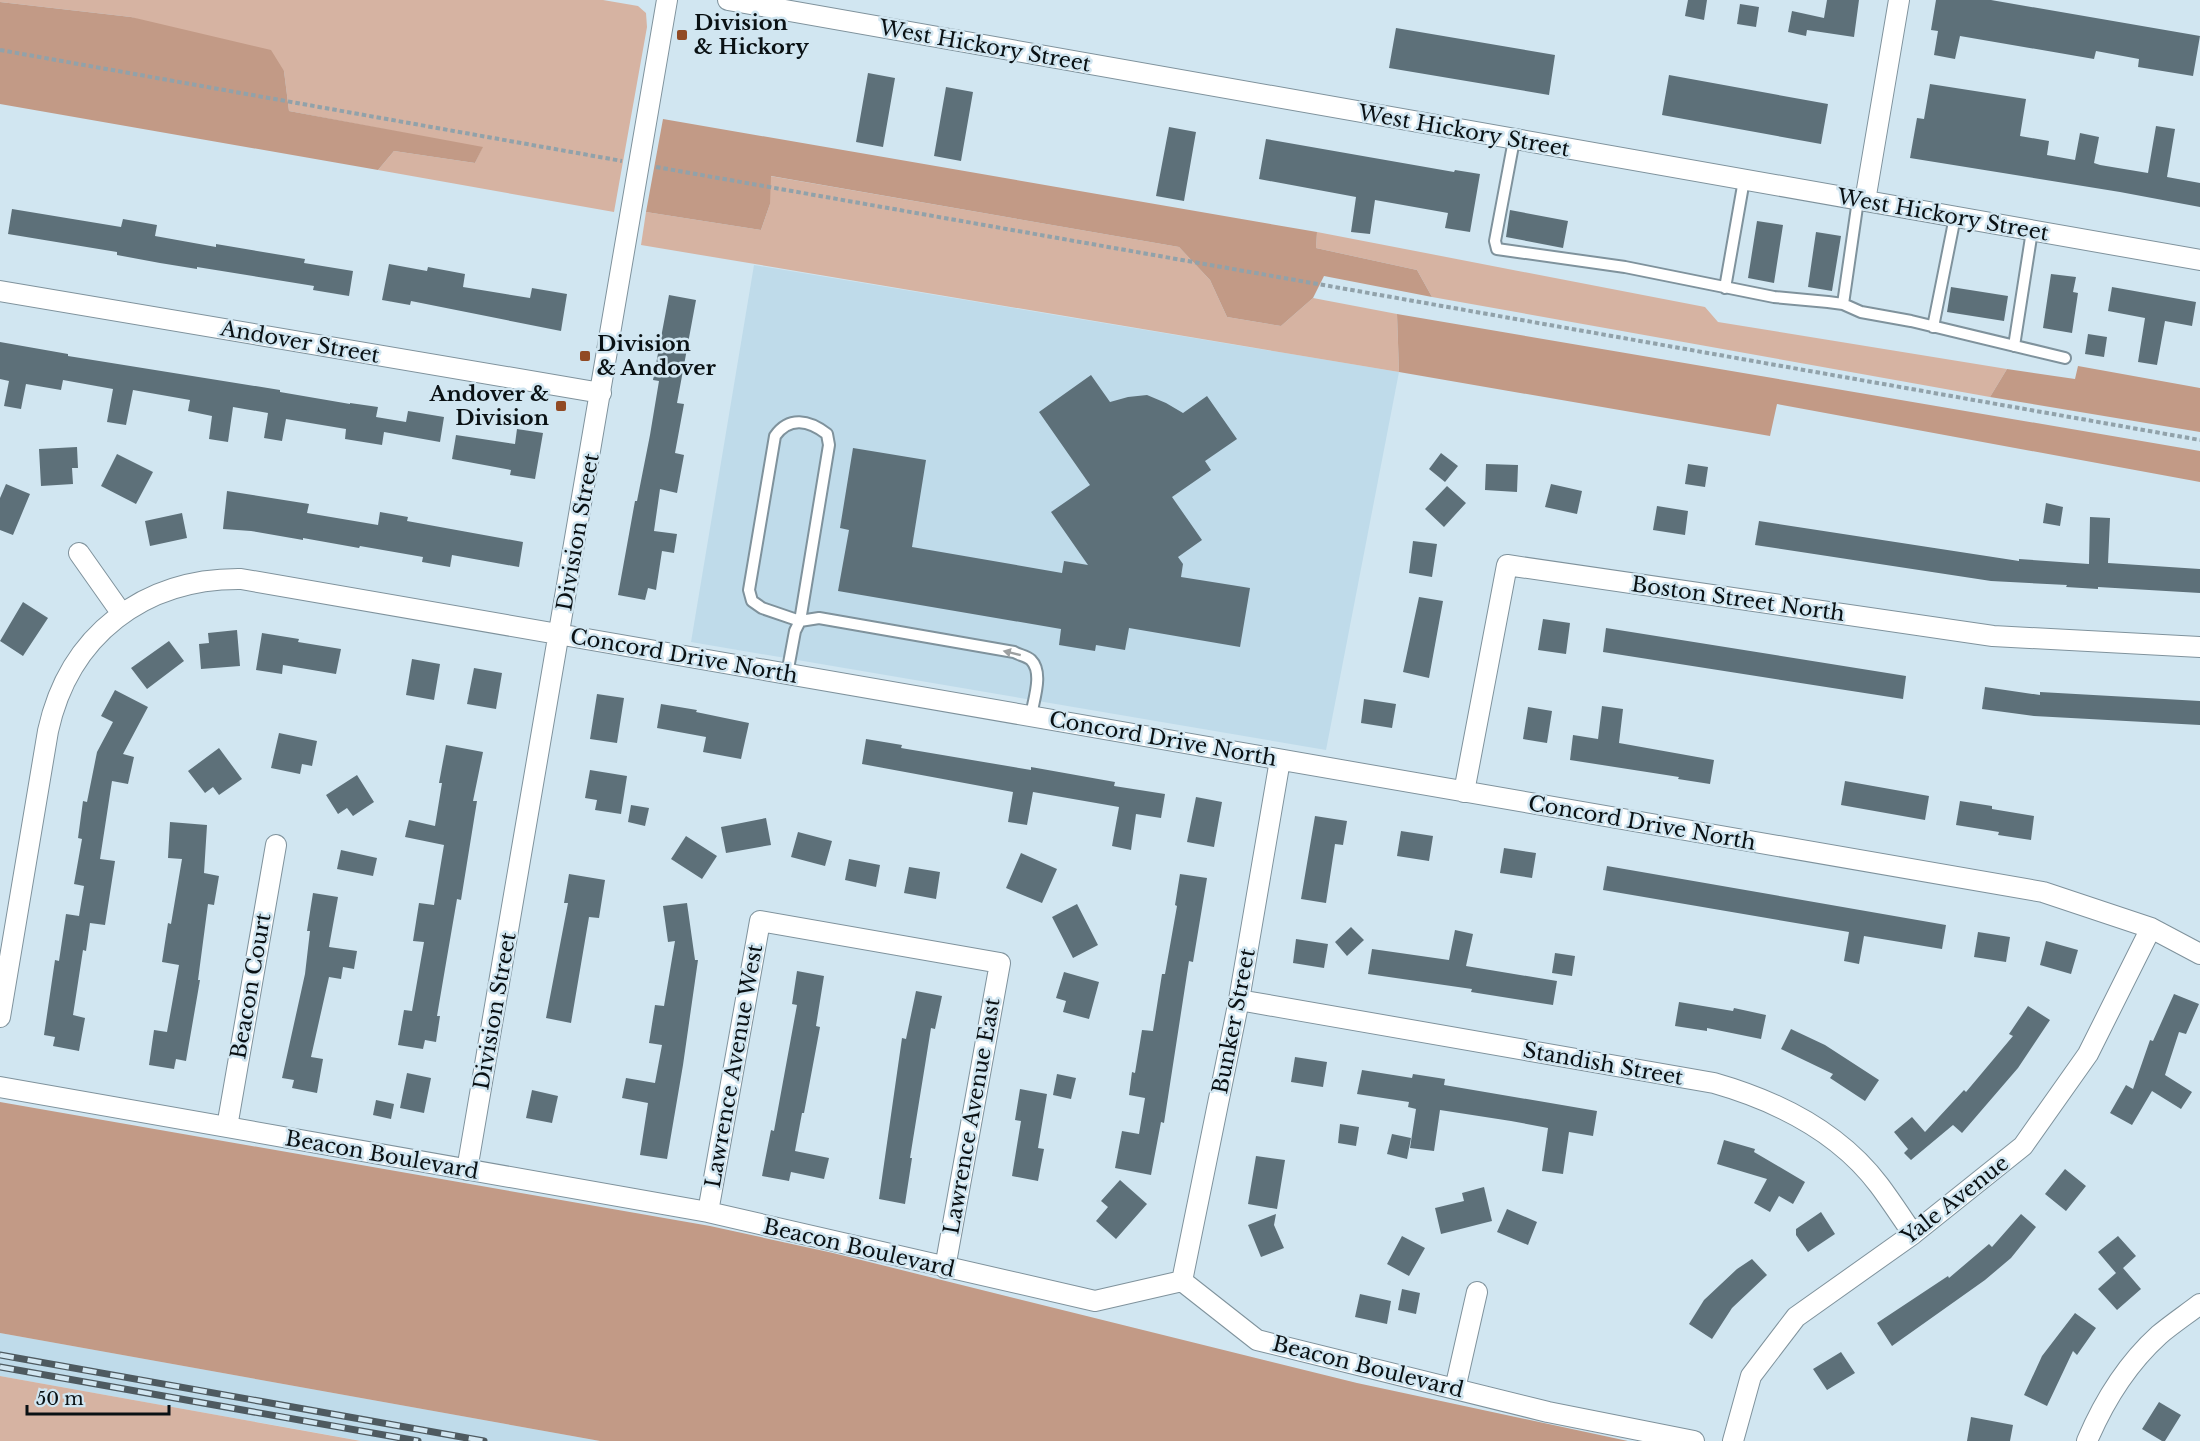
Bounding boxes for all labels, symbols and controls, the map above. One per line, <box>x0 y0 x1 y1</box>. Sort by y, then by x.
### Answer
place label: Division & Hickory <box>694 10 809 60</box>
street label: West Hickory Street <box>876 14 1093 77</box>
marker: Division & Hickory <box>675 28 689 42</box>
street label: West Hickory Street <box>1355 99 1572 162</box>
street label: West Hickory Street <box>1834 183 2051 246</box>
street label: Andover Street <box>217 315 382 369</box>
place label: Division & Andover <box>597 331 717 381</box>
marker: Division & Andover <box>578 349 592 363</box>
place label: Andover & Division <box>429 381 549 431</box>
marker: Andover & Division <box>554 399 568 413</box>
street label: Division Street <box>551 451 605 613</box>
street label: Boston Street North <box>1630 571 1846 627</box>
street label: Concord Drive North <box>568 623 800 689</box>
one-way arrow <box>1003 647 1021 657</box>
street label: Concord Drive North <box>1047 706 1279 772</box>
street label: Concord Drive North <box>1526 790 1758 856</box>
street label: Beacon Court <box>225 911 277 1061</box>
street label: Division Street <box>468 930 522 1092</box>
street label: Lawrence Avenue West <box>700 942 768 1190</box>
street label: Bunker Street <box>1207 946 1261 1096</box>
street label: Lawrence Avenue East <box>938 996 1006 1236</box>
street label: Standish Street <box>1521 1037 1685 1091</box>
street label: Beacon Boulevard <box>283 1125 481 1185</box>
street label: Yale Avenue <box>1895 1150 2014 1251</box>
street label: Beacon Boulevard <box>761 1213 957 1283</box>
street label: Beacon Boulevard <box>1270 1331 1466 1403</box>
scale bar <box>27 1378 170 1416</box>
text: 50 m <box>36 1388 84 1410</box>

